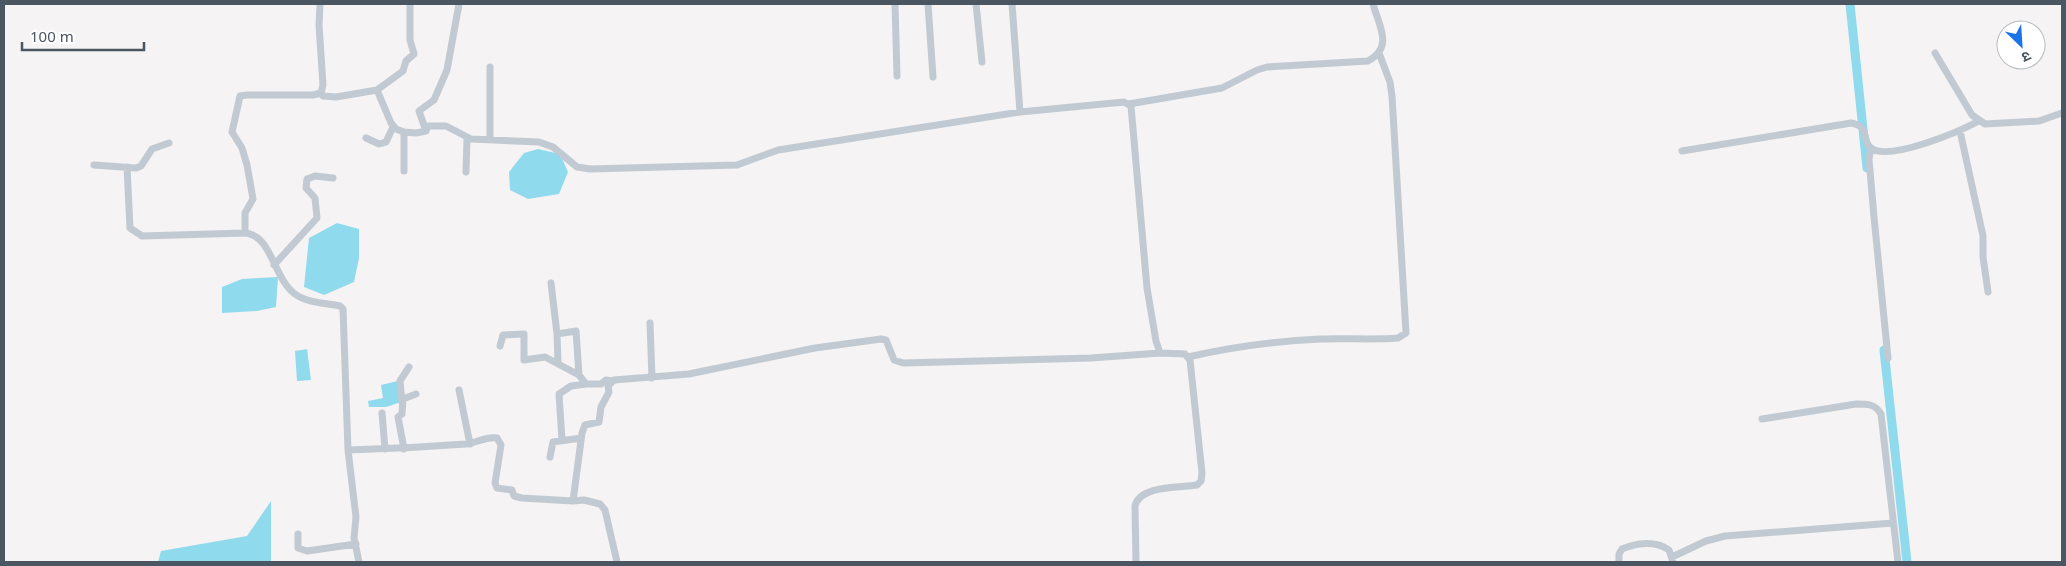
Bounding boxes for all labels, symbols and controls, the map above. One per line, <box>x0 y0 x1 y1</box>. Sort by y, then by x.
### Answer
scale bar <box>22 20 145 52</box>
north arrow <box>1996 20 2046 70</box>
text: 100 m <box>30 26 74 46</box>
text: उ <box>2018 47 2034 68</box>

